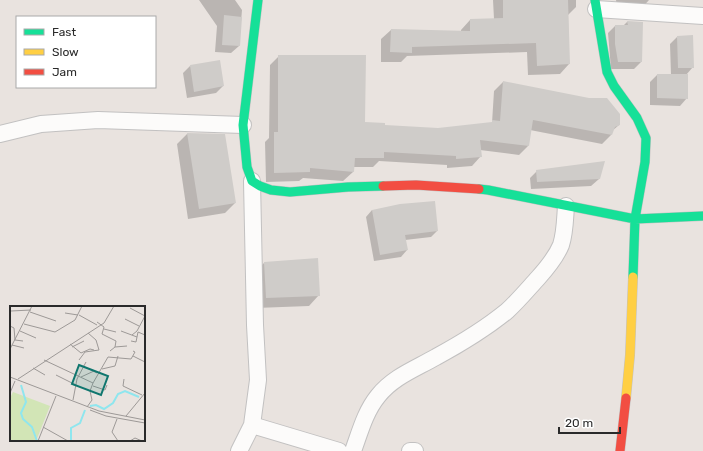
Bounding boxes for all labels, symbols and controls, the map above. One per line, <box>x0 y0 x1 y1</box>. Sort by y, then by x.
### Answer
legend <box>16 16 156 88</box>
text: Fast <box>52 25 76 39</box>
text: Slow <box>52 45 79 59</box>
text: Jam <box>52 65 77 79</box>
inset map <box>10 306 145 441</box>
scale bar <box>559 409 620 435</box>
text: 20 m <box>565 416 593 430</box>

